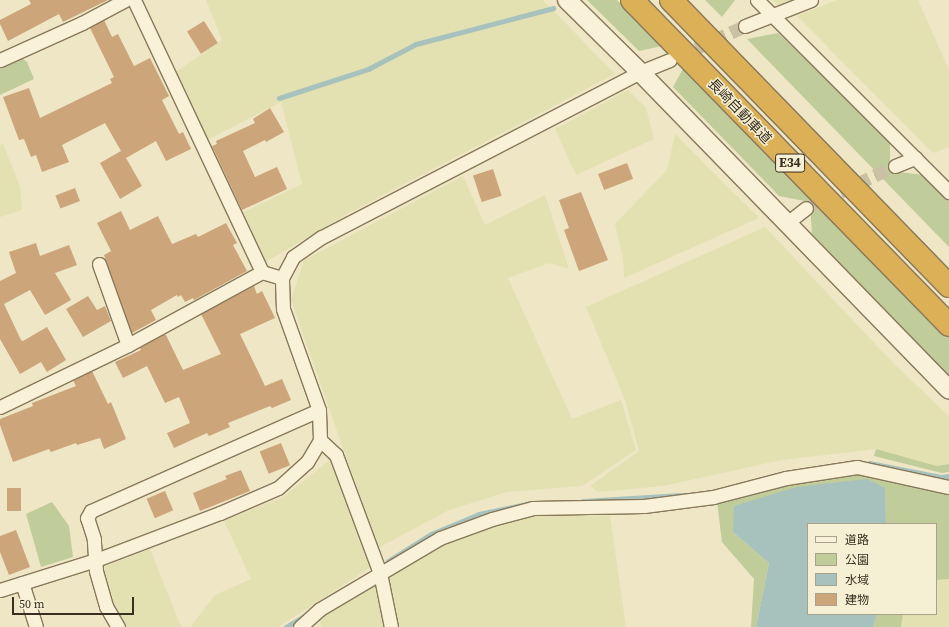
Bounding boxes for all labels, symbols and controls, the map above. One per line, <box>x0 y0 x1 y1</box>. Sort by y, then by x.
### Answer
street label: 長崎自動車道 <box>705 75 775 147</box>
road number: E34 <box>775 152 805 174</box>
legend <box>807 523 937 615</box>
text: 道路 <box>845 532 869 548</box>
text: 公園 <box>845 552 869 568</box>
text: 水域 <box>845 572 869 588</box>
scale bar <box>14 589 136 615</box>
text: 建物 <box>845 592 869 608</box>
text: 50 m <box>19 596 45 612</box>

